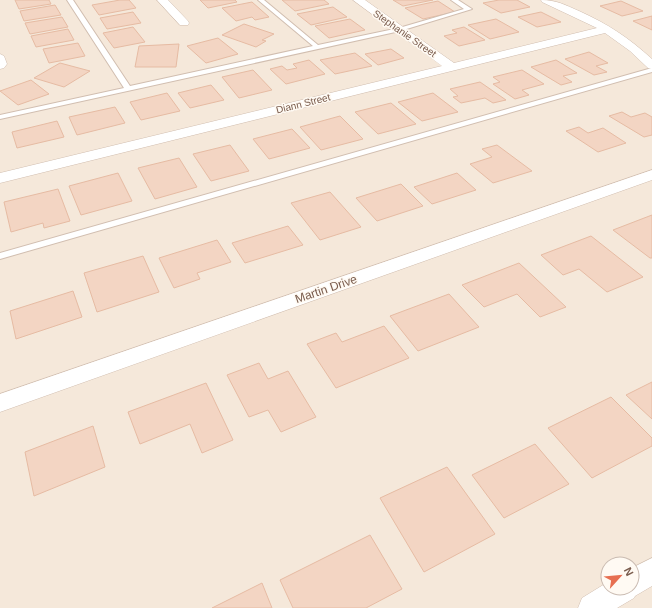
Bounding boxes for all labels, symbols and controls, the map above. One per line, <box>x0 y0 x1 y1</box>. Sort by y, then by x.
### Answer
street label: Stephanie Street <box>371 8 439 59</box>
street label: Diann Street <box>275 91 332 116</box>
street label: Martin Drive <box>293 272 359 306</box>
north arrow <box>600 556 640 596</box>
text: N <box>622 565 636 578</box>

